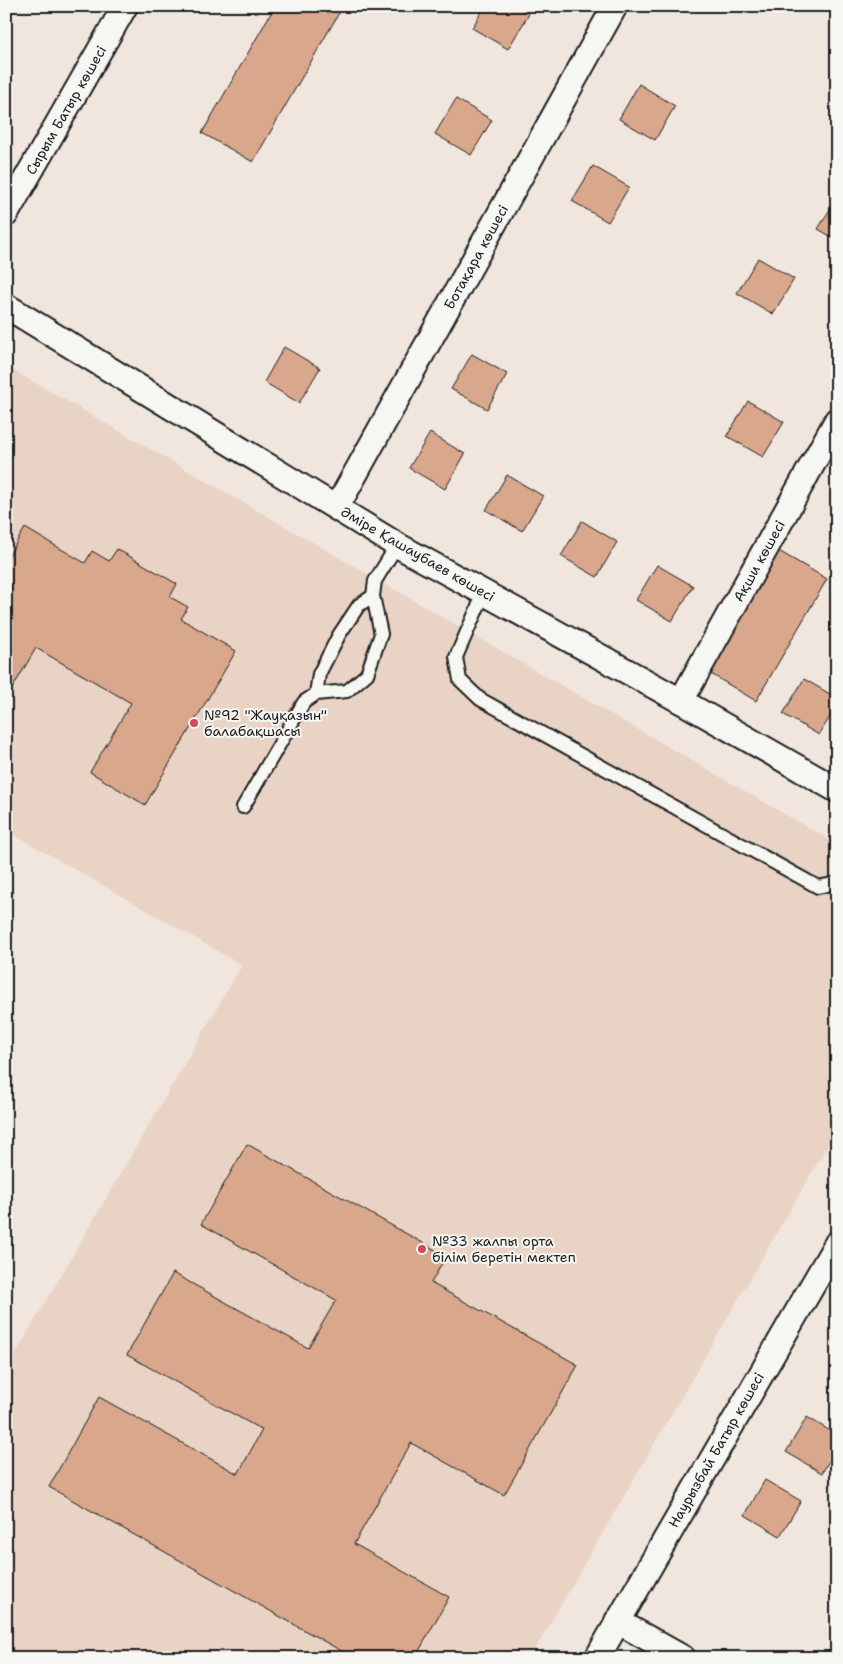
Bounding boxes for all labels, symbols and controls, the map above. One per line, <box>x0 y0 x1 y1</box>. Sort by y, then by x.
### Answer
street label: Сырым Батыр көшесі <box>22 42 110 178</box>
street label: Ботақара көшесі <box>440 201 512 313</box>
street label: Әміре Қашаубаев көшесі <box>338 502 498 606</box>
street label: Ақши көшесі <box>729 517 789 605</box>
place label: №92 "Жауқазын" балабақшасы <box>204 706 327 740</box>
marker: №92 "Жауқазын" балабақшасы <box>188 717 200 729</box>
place label: №33 жалпы орта білім беретін мектеп <box>432 1232 576 1266</box>
marker: №33 жалпы орта білім беретін мектеп <box>416 1243 428 1255</box>
street label: Наурызбай Батыр көшесі <box>664 1369 768 1531</box>

